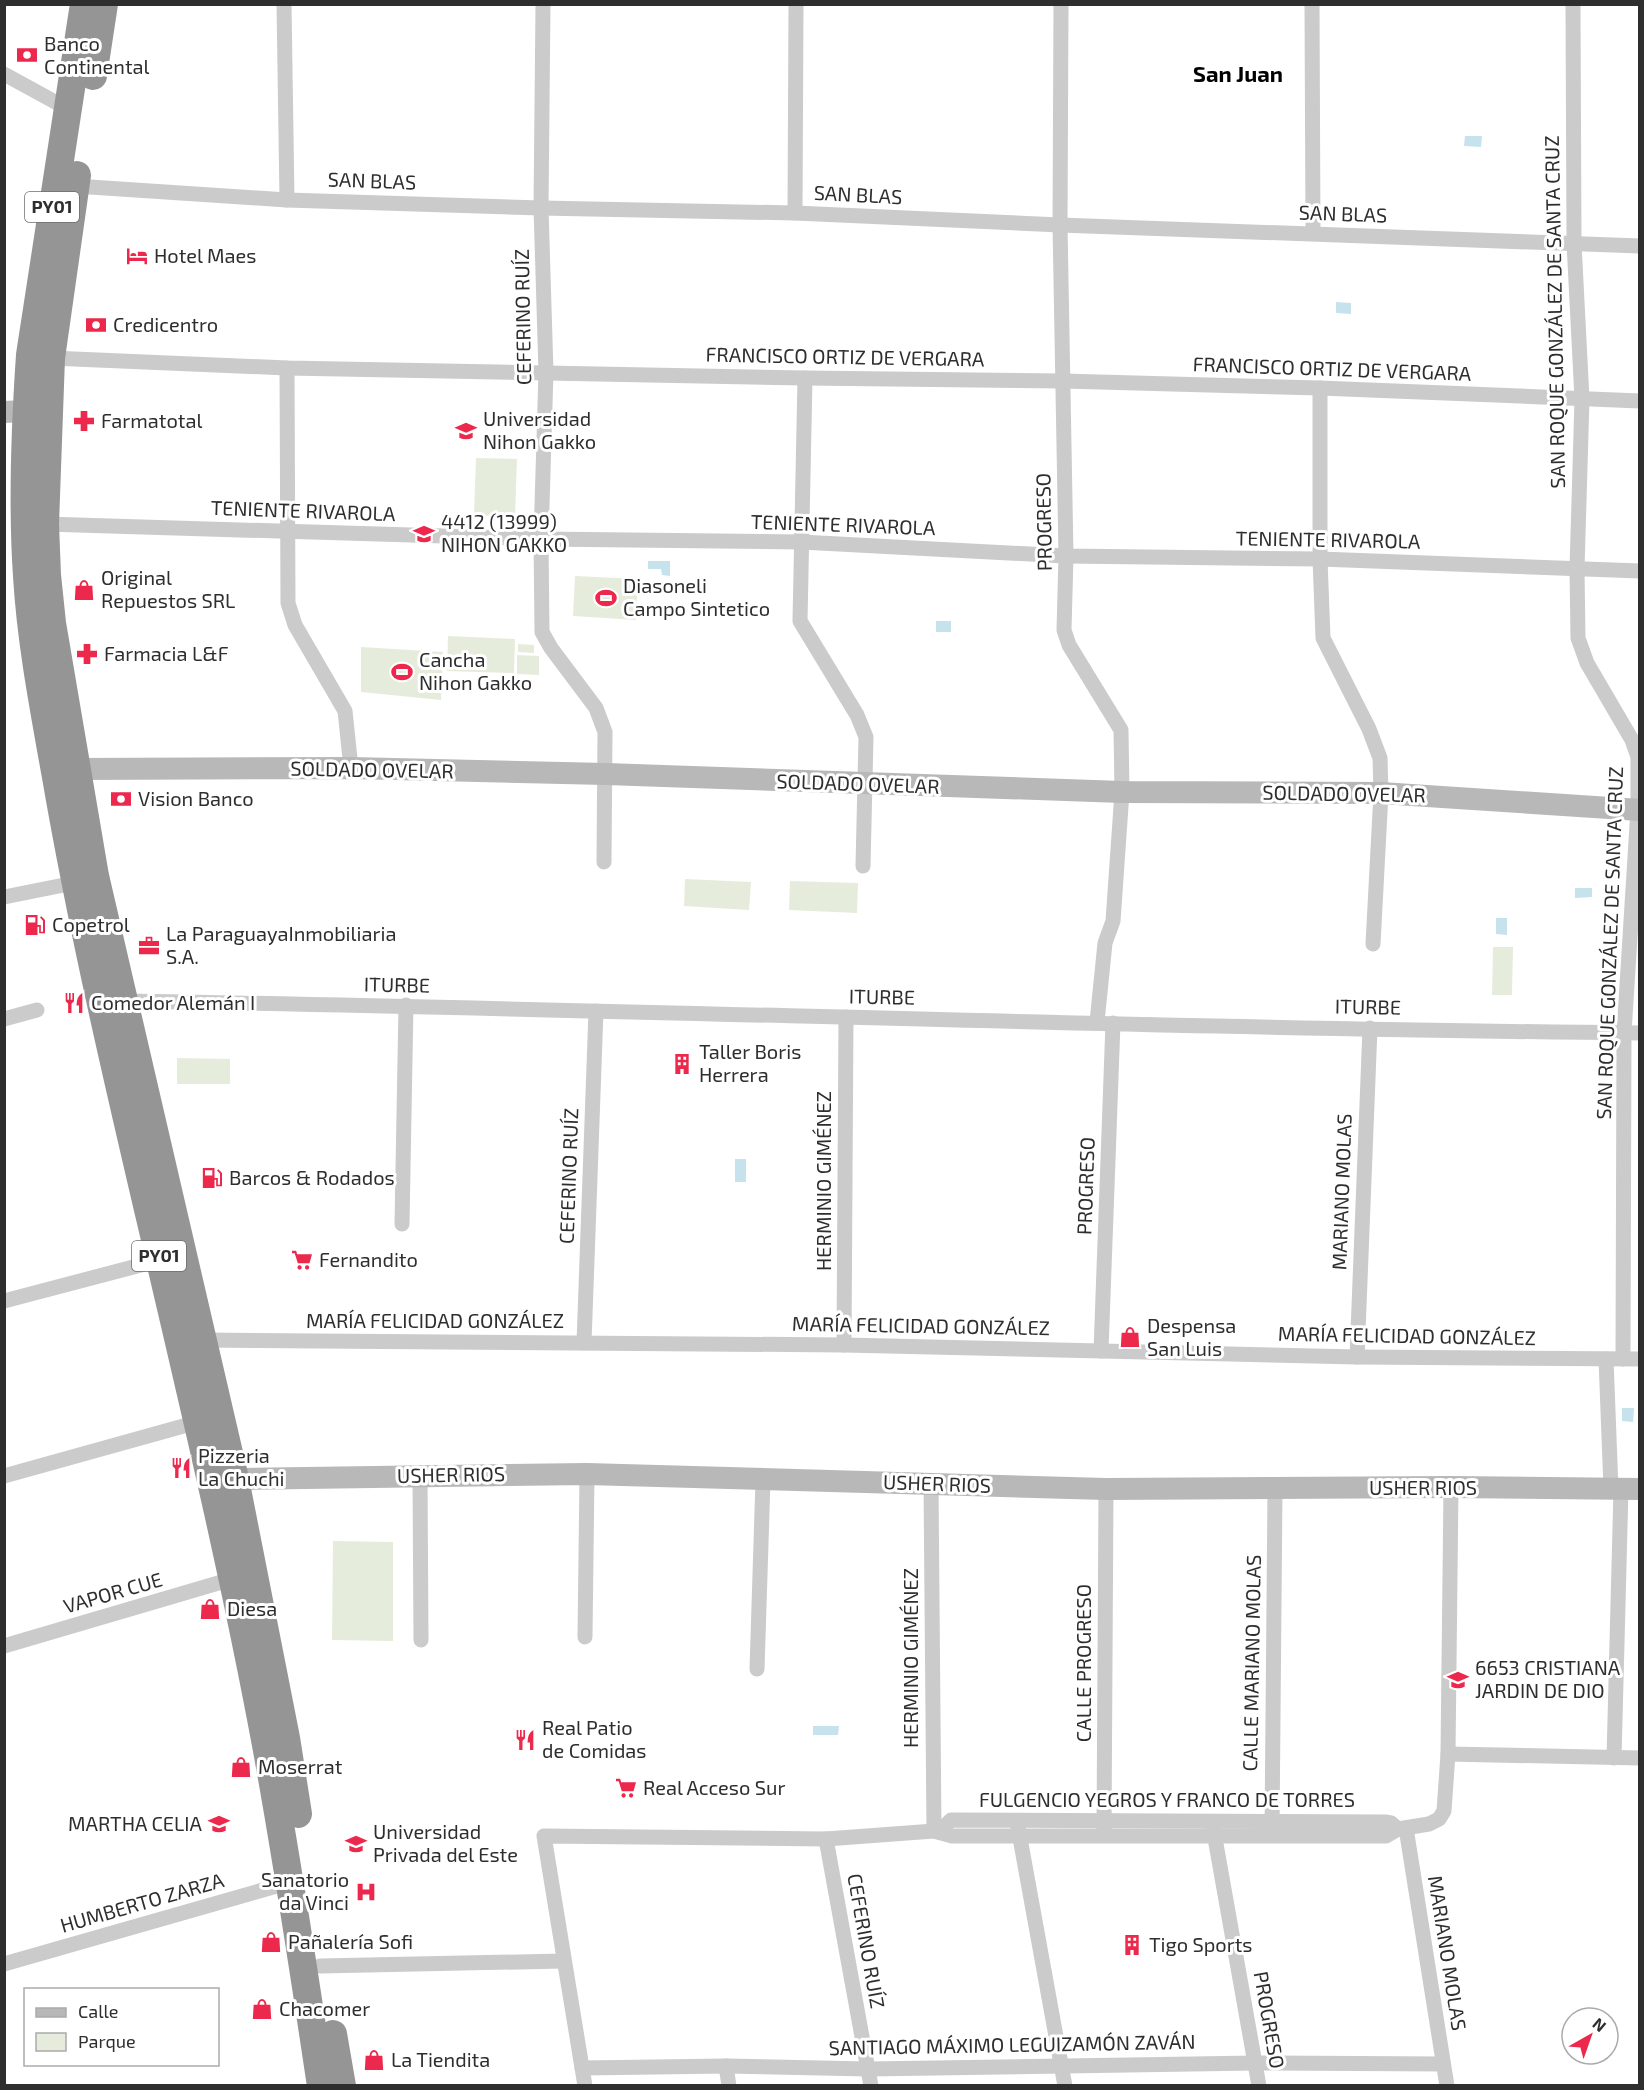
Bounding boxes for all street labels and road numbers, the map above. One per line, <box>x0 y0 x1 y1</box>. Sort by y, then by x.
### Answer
street label: SAN ROQUE GONZÁLEZ DE SANTA CRUZ <box>1539 135 1569 489</box>
street label: SAN BLAS <box>327 166 417 194</box>
street label: SAN BLAS <box>813 180 903 208</box>
road number: PY01 <box>25 192 79 222</box>
street label: SAN BLAS <box>1298 199 1388 227</box>
street label: CEFERINO RUÍZ <box>509 249 535 385</box>
street label: FRANCISCO ORTIZ DE VERGARA <box>705 342 985 370</box>
street label: FRANCISCO ORTIZ DE VERGARA <box>1192 351 1472 385</box>
street label: PROGRESO <box>1030 473 1056 571</box>
street label: TENIENTE RIVAROLA <box>210 495 396 525</box>
street label: TENIENTE RIVAROLA <box>750 509 936 539</box>
street label: TENIENTE RIVAROLA <box>1235 525 1421 553</box>
street label: SOLDADO OVELAR <box>290 756 454 782</box>
street label: SAN ROQUE GONZÁLEZ DE SANTA CRUZ <box>1591 766 1627 1120</box>
street label: SOLDADO OVELAR <box>776 768 940 798</box>
street label: SOLDADO OVELAR <box>1262 780 1426 806</box>
street label: ITURBE <box>364 971 430 997</box>
street label: ITURBE <box>849 983 915 1009</box>
street label: ITURBE <box>1335 993 1401 1019</box>
street label: HERMINIO GIMÉNEZ <box>811 1091 835 1271</box>
street label: CEFERINO RUÍZ <box>554 1107 582 1245</box>
street label: MARIANO MOLAS <box>1326 1113 1356 1271</box>
street label: PROGRESO <box>1071 1136 1099 1235</box>
road number: PY01 <box>132 1241 186 1271</box>
street label: MARÍA FELICIDAD GONZÁLEZ <box>306 1308 564 1332</box>
street label: MARÍA FELICIDAD GONZÁLEZ <box>792 1311 1050 1339</box>
street label: MARÍA FELICIDAD GONZÁLEZ <box>1278 1321 1536 1349</box>
street label: USHER RIOS <box>397 1461 505 1487</box>
street label: USHER RIOS <box>883 1469 991 1497</box>
street label: USHER RIOS <box>1369 1475 1477 1499</box>
street label: CALLE MARIANO MOLAS <box>1237 1554 1265 1772</box>
street label: VAPOR CUE <box>60 1566 165 1618</box>
street label: HERMINIO GIMÉNEZ <box>898 1568 922 1748</box>
street label: CALLE PROGRESO <box>1071 1584 1095 1742</box>
street label: FULGENCIO YEGROS Y FRANCO DE TORRES <box>979 1787 1355 1811</box>
street label: HUMBERTO ZARZA <box>57 1867 227 1937</box>
street label: CEFERINO RUÍZ <box>843 1872 891 2010</box>
street label: MARIANO MOLAS <box>1424 1874 1472 2032</box>
street label: PROGRESO <box>1250 1969 1290 2070</box>
street label: SANTIAGO MÁXIMO LEGUIZAMÓN ZAVÁN <box>828 2029 1196 2059</box>

